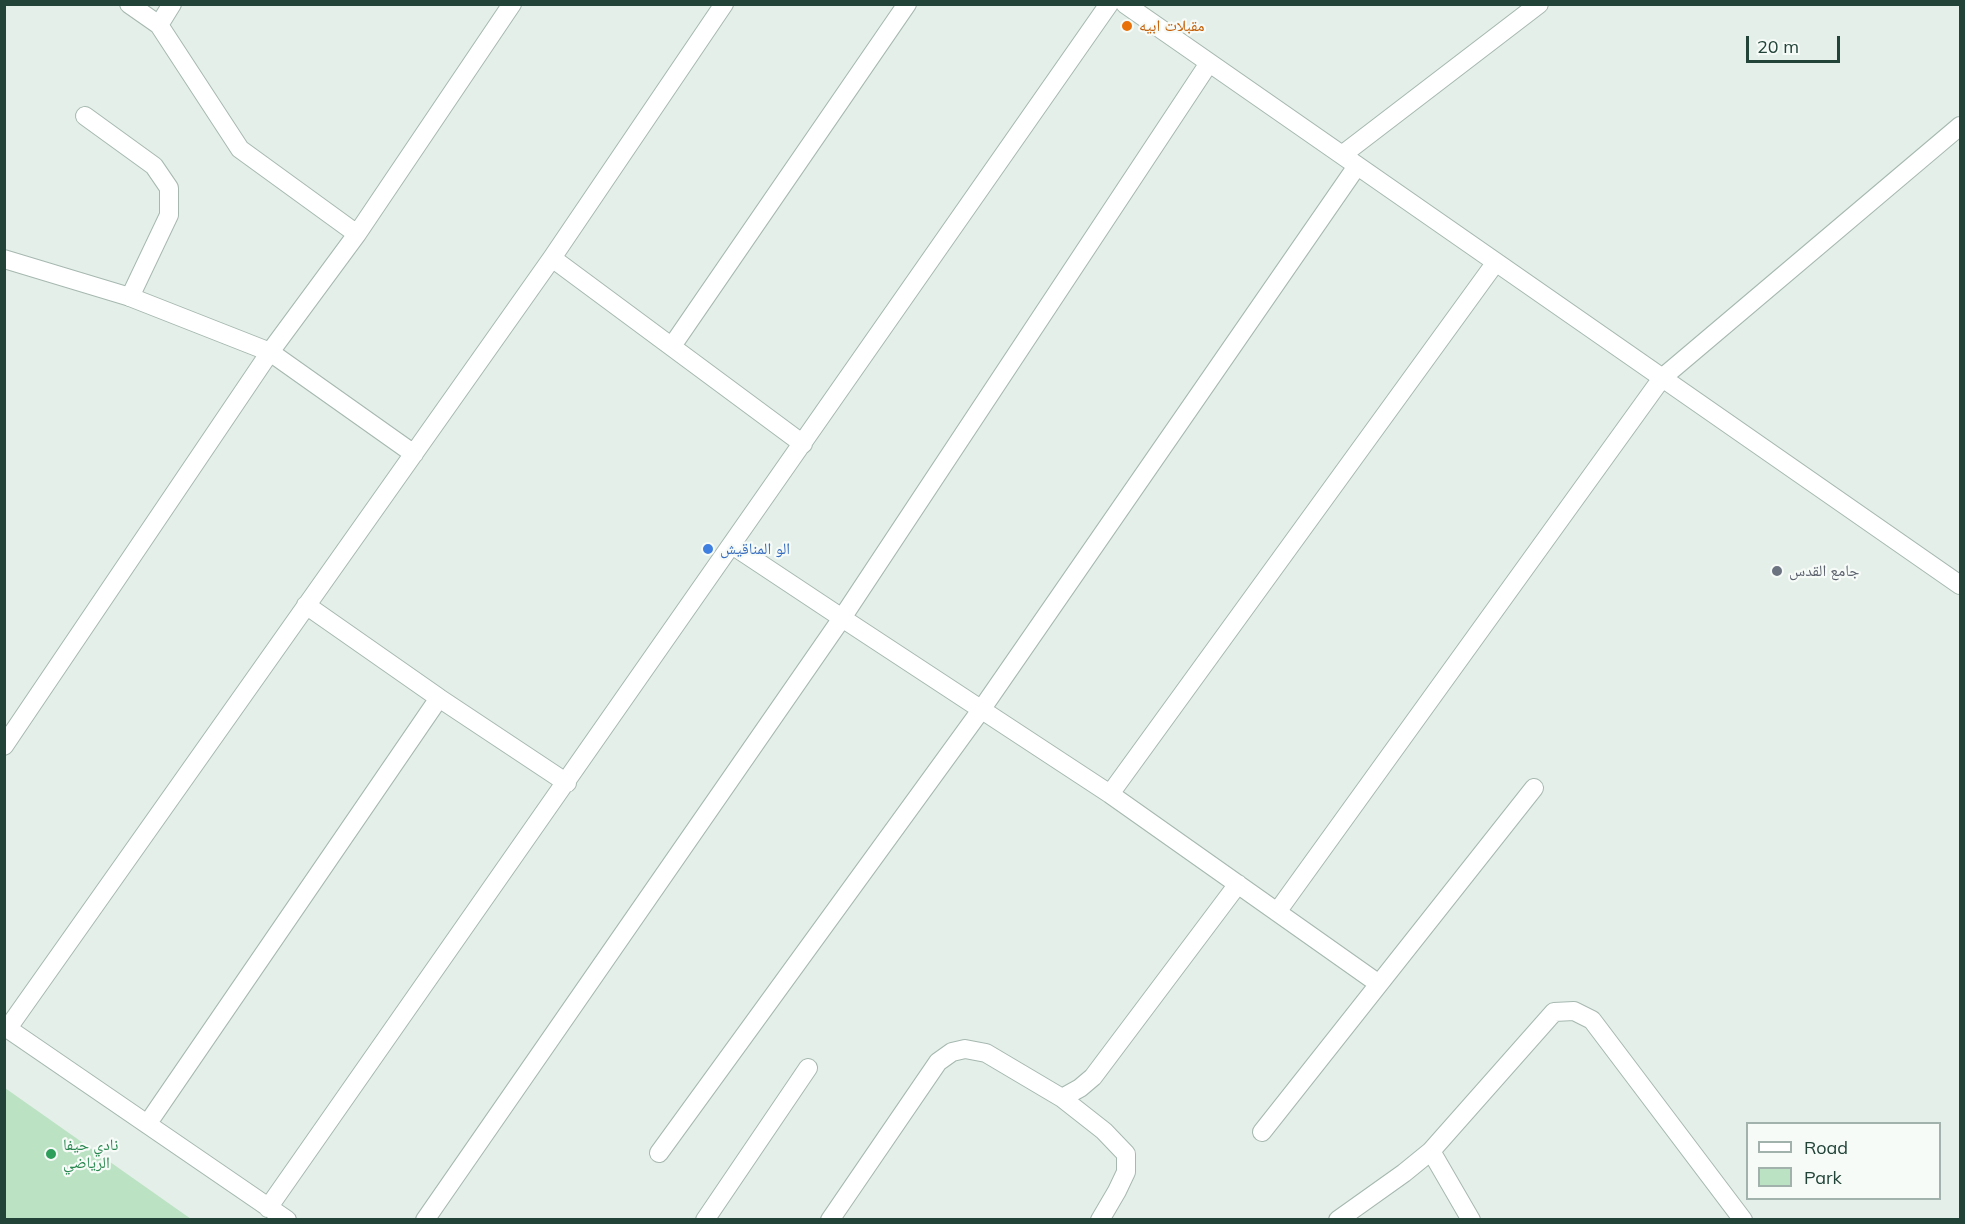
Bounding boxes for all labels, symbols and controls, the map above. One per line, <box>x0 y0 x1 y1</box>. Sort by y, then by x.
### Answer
place label: مقبلات ابيه <box>1139 16 1205 36</box>
marker: مقبلات ابيه <box>1120 19 1134 33</box>
scale bar <box>1749 24 1844 62</box>
text: 20 m <box>1757 35 1799 58</box>
place label: الو المناقيش <box>720 539 790 559</box>
marker: الو المناقيش <box>701 542 715 556</box>
place label: جامع القدس <box>1789 561 1860 581</box>
marker: جامع القدس <box>1770 564 1784 578</box>
legend <box>1746 1122 1941 1200</box>
place label: نادي حيفا الرياضي <box>63 1135 118 1173</box>
text: Road <box>1804 1136 1848 1159</box>
marker: نادي حيفا الرياضي <box>44 1147 58 1161</box>
text: Park <box>1804 1166 1842 1189</box>

